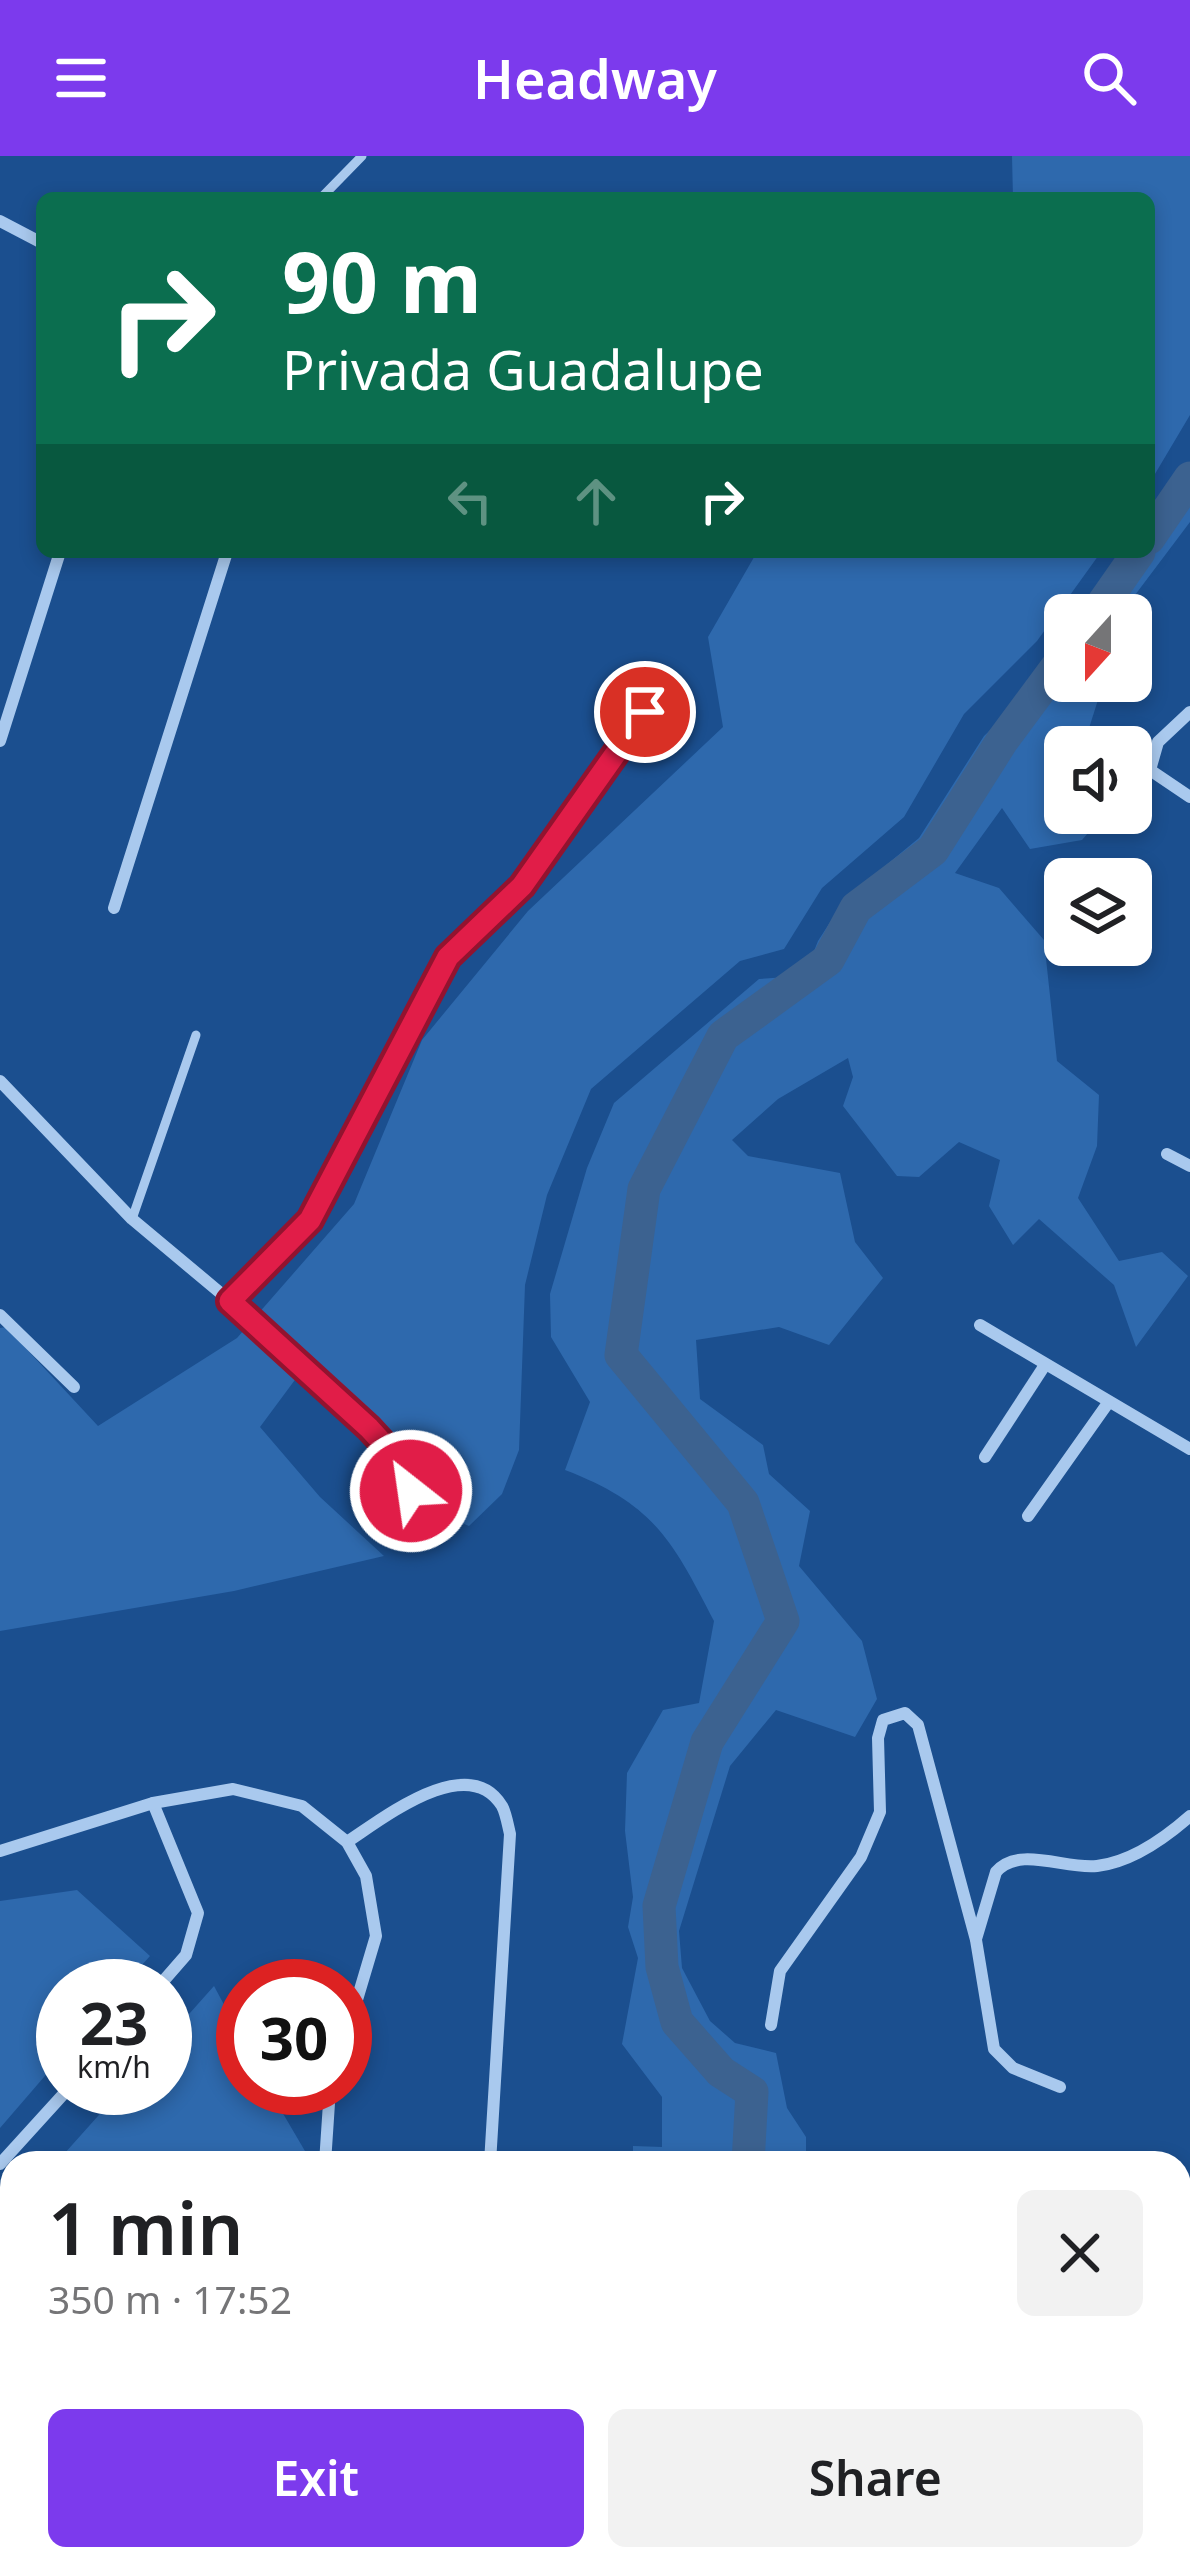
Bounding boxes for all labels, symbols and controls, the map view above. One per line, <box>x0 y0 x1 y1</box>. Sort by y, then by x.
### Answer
text: Headway <box>473 41 717 115</box>
icon: menu <box>48 45 114 111</box>
icon: search <box>1076 45 1142 111</box>
text: 90 m <box>282 223 482 338</box>
icon: right <box>84 240 240 396</box>
text: Privada Guadalupe <box>282 332 764 406</box>
icon: left <box>437 468 503 534</box>
icon: ahead <box>563 468 629 534</box>
icon: right <box>689 468 755 534</box>
north arrow <box>1044 594 1152 702</box>
map controls <box>1044 594 1152 966</box>
pin <box>594 661 696 763</box>
icon: arrive <box>612 679 678 745</box>
button: sound <box>1044 726 1152 834</box>
button: layers <box>1044 858 1152 966</box>
position arrow <box>348 1428 474 1554</box>
speed limit sign: 30 <box>216 1959 372 2115</box>
text: 23 <box>80 1981 148 2063</box>
text: km/h <box>77 2046 151 2087</box>
text: 1 min <box>48 2178 243 2276</box>
button: close <box>1017 2190 1143 2316</box>
text: 350 m · 17:52 <box>48 2272 292 2325</box>
button: Exit <box>48 2409 584 2547</box>
button: Share <box>608 2409 1143 2547</box>

